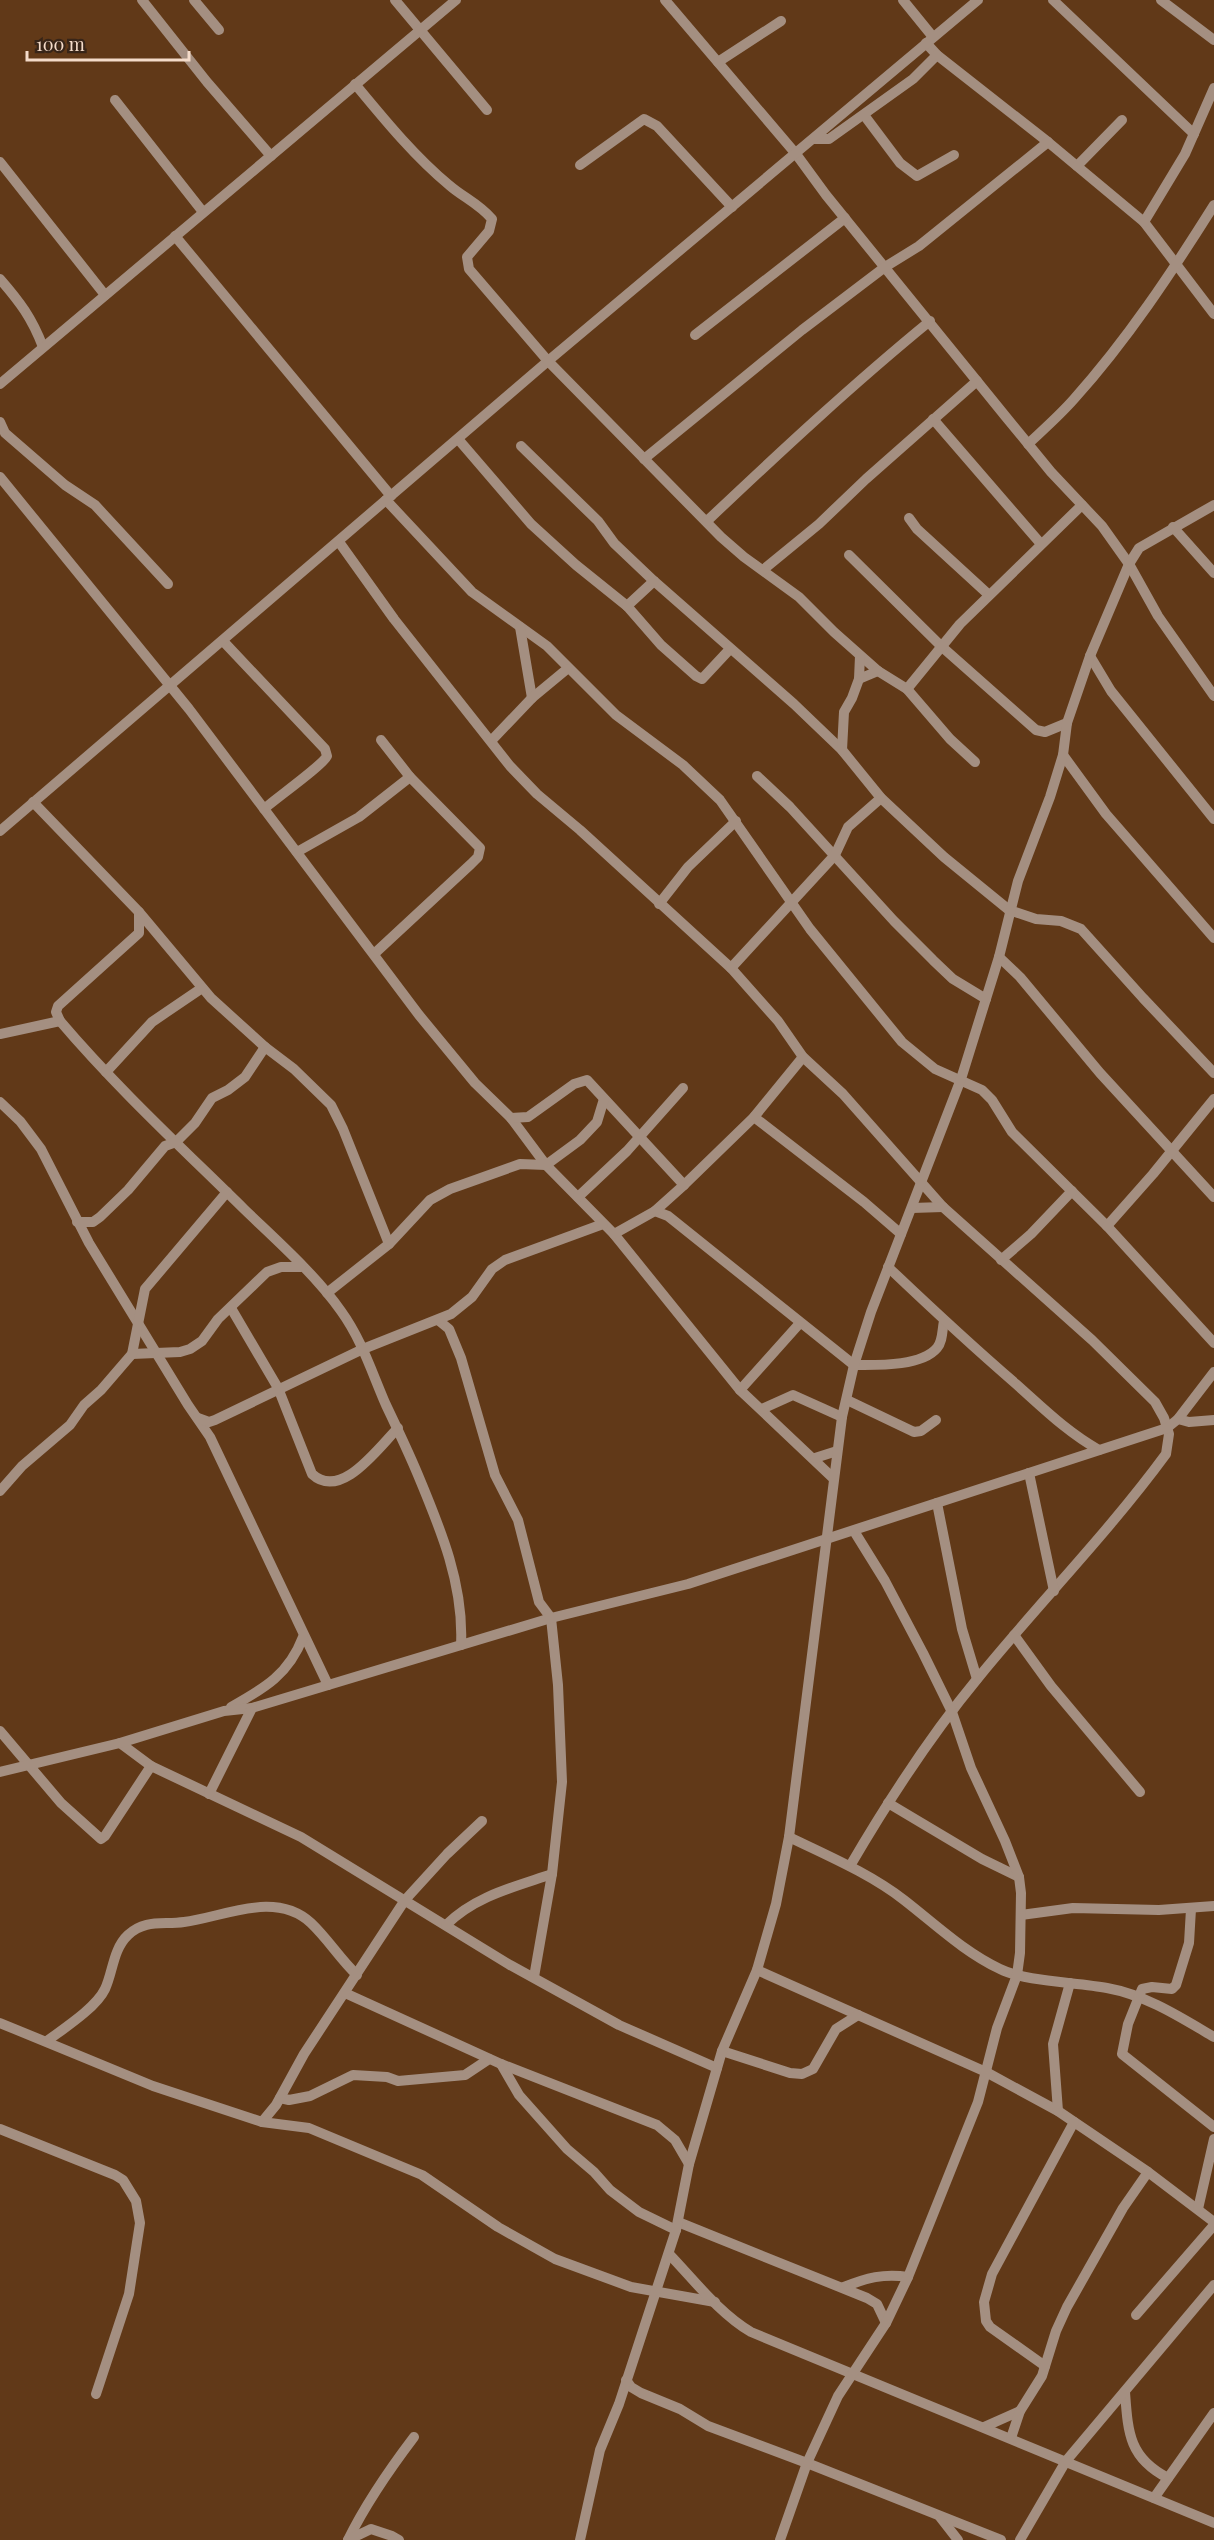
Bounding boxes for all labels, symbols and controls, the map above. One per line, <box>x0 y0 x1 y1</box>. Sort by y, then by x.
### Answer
scale bar <box>27 24 189 62</box>
text: 100 m <box>36 32 85 56</box>

